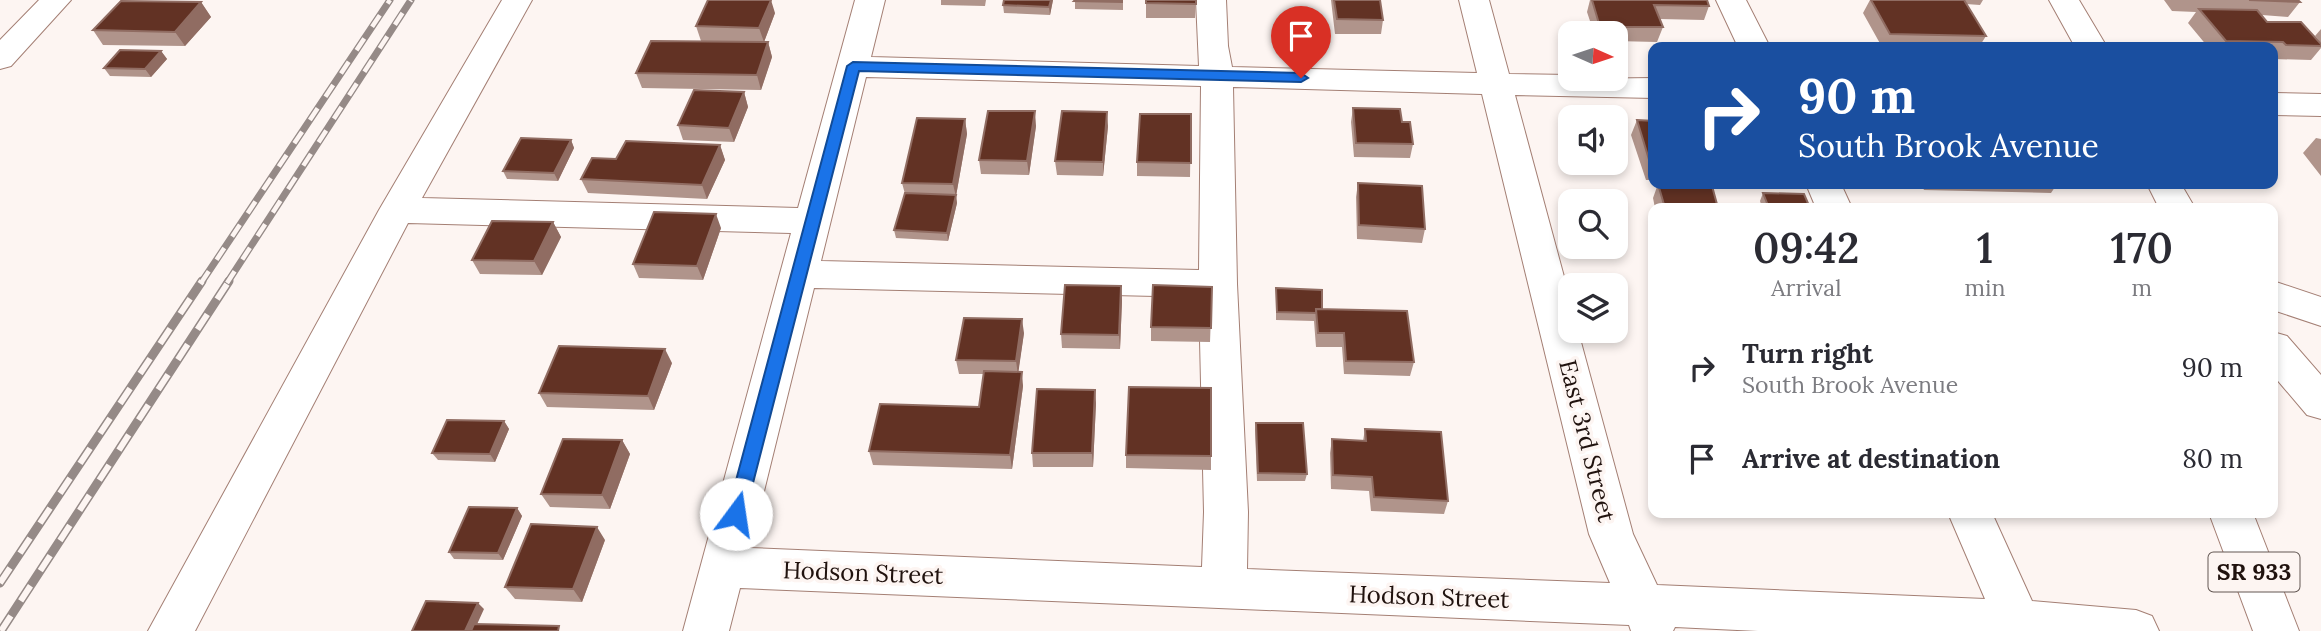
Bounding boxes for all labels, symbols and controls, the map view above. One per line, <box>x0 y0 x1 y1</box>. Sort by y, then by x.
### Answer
pin <box>1271 6 1331 78</box>
icon: arrive <box>1282 17 1320 55</box>
north arrow <box>1558 21 1628 91</box>
map controls <box>1558 21 1628 343</box>
text: 90 m <box>1798 64 1915 126</box>
icon: right <box>1683 70 1774 161</box>
button: sound <box>1558 105 1628 175</box>
text: South Brook Avenue <box>1798 125 2099 166</box>
button: search <box>1558 189 1628 259</box>
text: 09:42 <box>1753 221 1860 275</box>
text: 1 <box>1977 221 1993 275</box>
text: 170 <box>2110 221 2173 275</box>
button: layers <box>1558 273 1628 343</box>
text: Arrival <box>1771 273 1841 302</box>
text: min <box>1965 273 2006 302</box>
text: m <box>2131 273 2152 302</box>
text: Turn right <box>1742 337 1873 370</box>
icon: right <box>1683 349 1721 387</box>
text: 90 m <box>2182 351 2243 384</box>
street label: East 3rd Street <box>1552 356 1623 526</box>
text: South Brook Avenue <box>1742 370 1958 399</box>
icon: arrive <box>1683 440 1721 478</box>
text: Arrive at destination <box>1742 442 2000 475</box>
text: 80 m <box>2182 442 2243 475</box>
position arrow <box>699 477 773 551</box>
road number: SR 933 <box>2208 552 2300 592</box>
street label: Hodson Street <box>782 554 945 591</box>
street label: Hodson Street <box>1348 578 1511 615</box>

